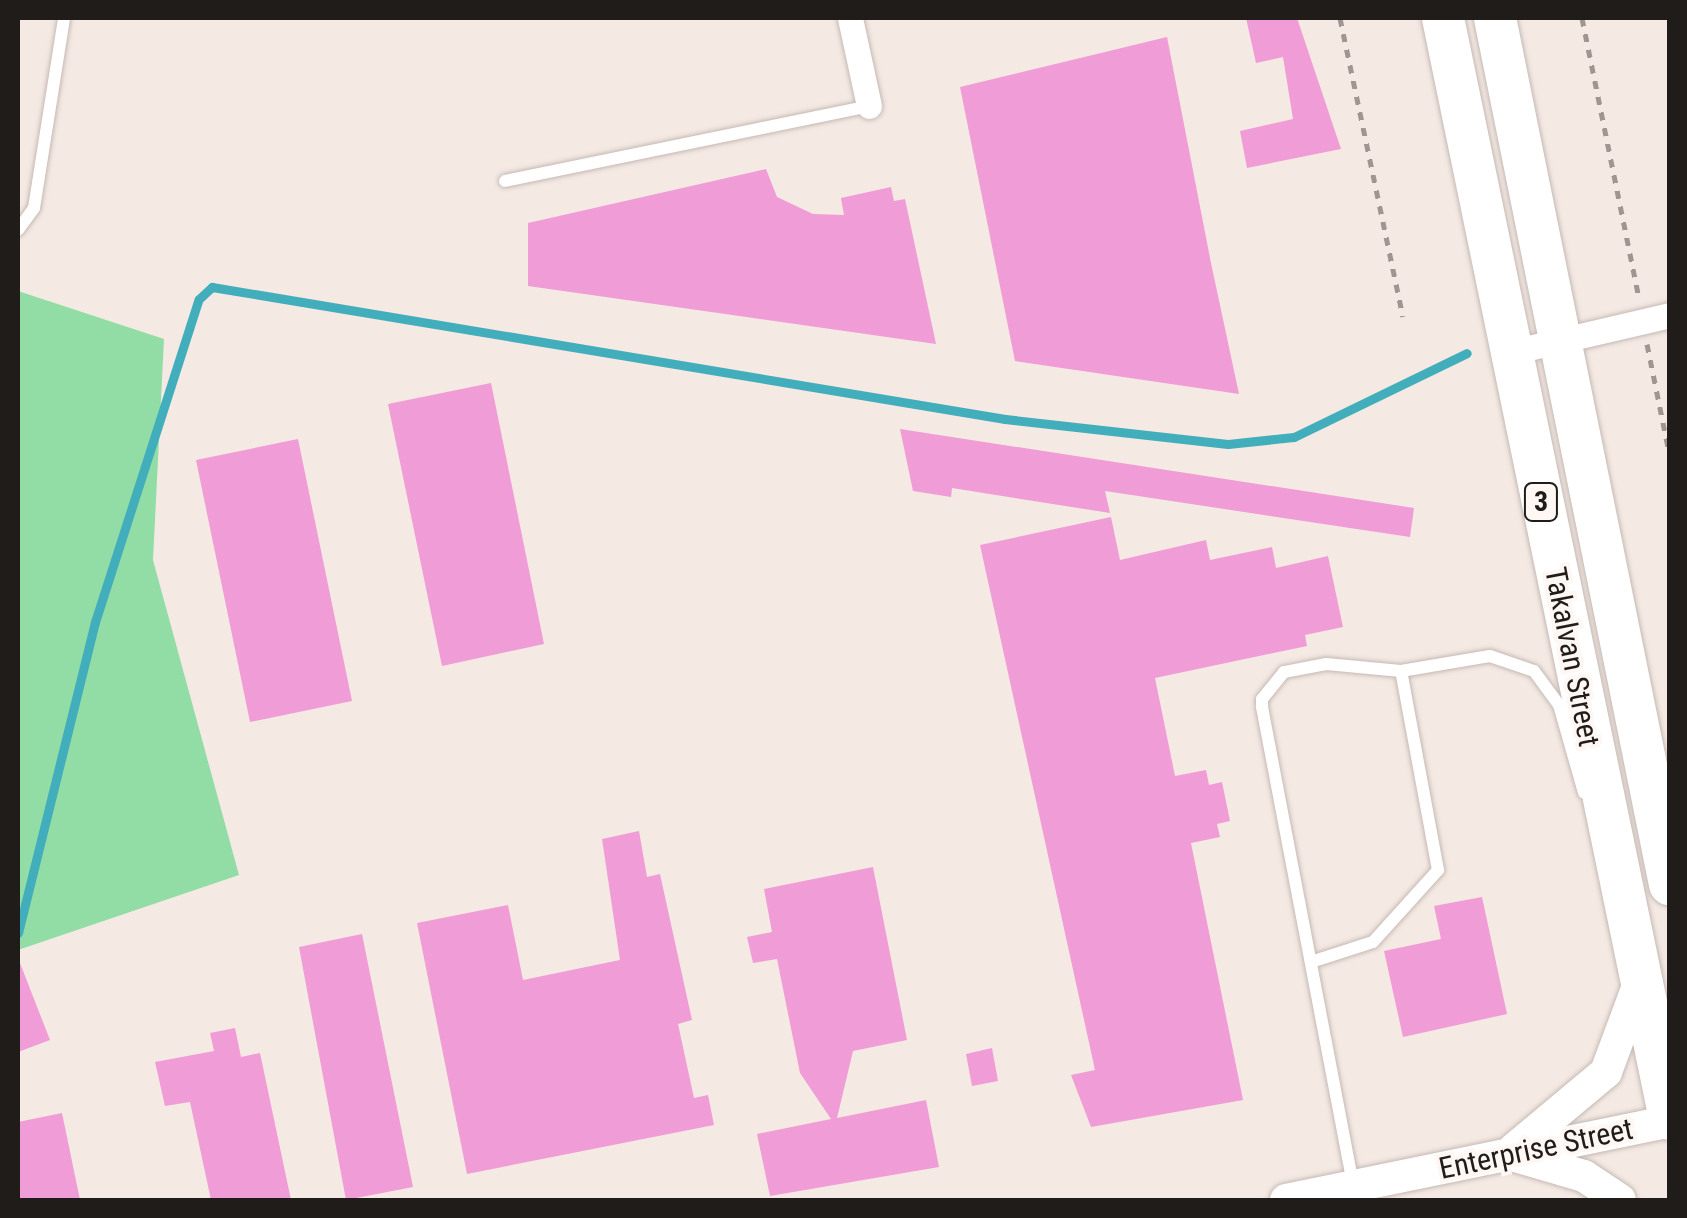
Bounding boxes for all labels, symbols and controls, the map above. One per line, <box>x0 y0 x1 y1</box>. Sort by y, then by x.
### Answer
road number: 3 <box>1524 479 1558 525</box>
street label: Takalvan Street <box>1537 564 1607 750</box>
street label: Enterprise Street <box>1436 1111 1636 1187</box>

